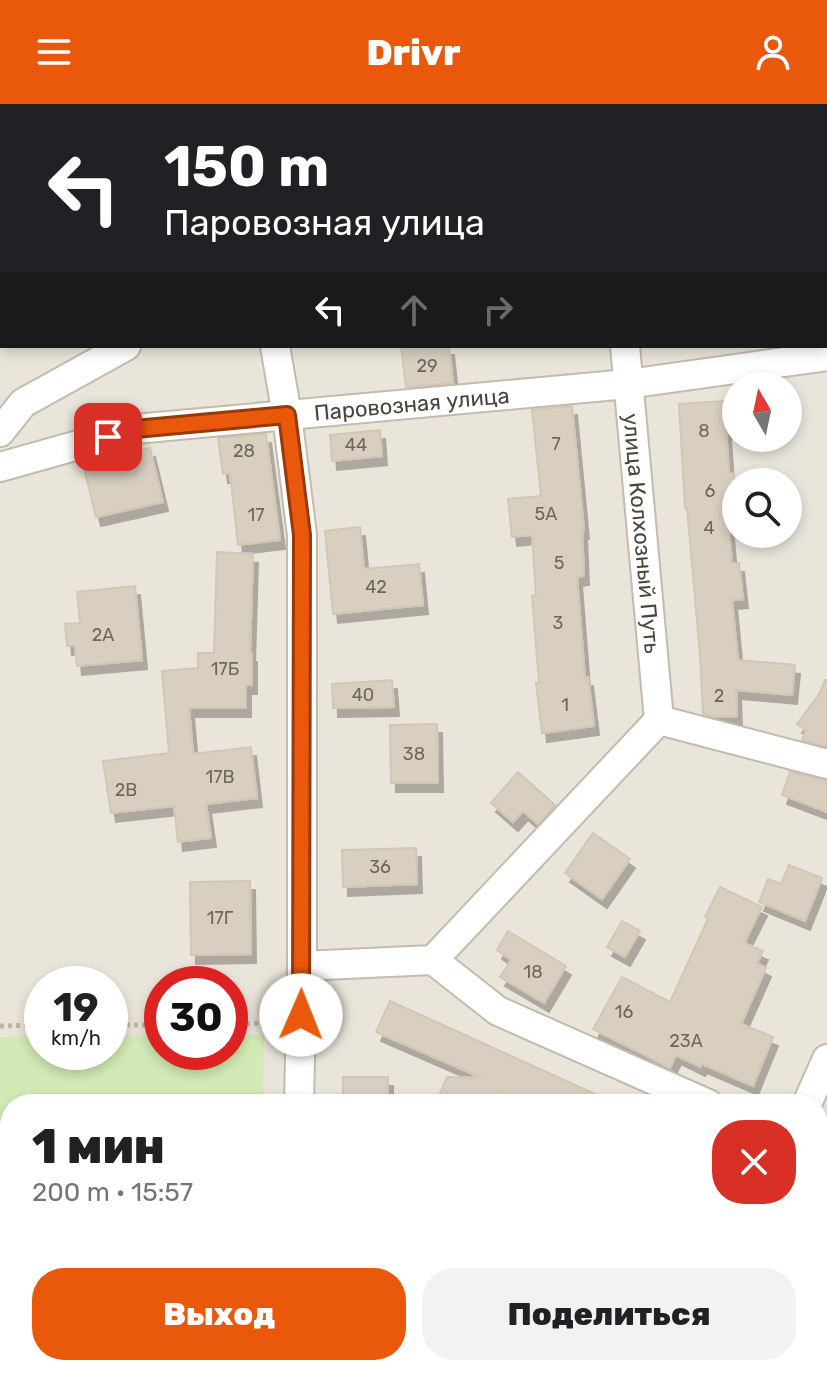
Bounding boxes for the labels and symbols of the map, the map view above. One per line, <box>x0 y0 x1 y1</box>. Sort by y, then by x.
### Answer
house number: 29 <box>416 355 438 377</box>
north arrow <box>722 372 802 452</box>
street label: Паровозная улица <box>313 382 511 427</box>
pin <box>74 403 142 471</box>
street label: улица Колхозный Путь <box>617 412 666 654</box>
house number: 8 <box>698 420 710 442</box>
house number: 7 <box>551 433 561 455</box>
house number: 44 <box>345 434 367 456</box>
house number: 28 <box>233 440 255 462</box>
house number: 6 <box>705 480 716 502</box>
house number: 5А <box>535 503 557 525</box>
house number: 17 <box>248 504 264 526</box>
house number: 4 <box>703 517 715 539</box>
house number: 5 <box>554 552 564 574</box>
house number: 42 <box>365 576 387 598</box>
house number: 3 <box>553 612 563 634</box>
house number: 2А <box>92 624 114 646</box>
house number: 17Б <box>211 658 239 680</box>
house number: 40 <box>352 684 374 706</box>
house number: 2 <box>714 685 724 707</box>
house number: 1 <box>561 694 569 716</box>
house number: 38 <box>403 743 425 765</box>
house number: 17В <box>206 766 234 788</box>
house number: 2В <box>115 779 137 801</box>
house number: 36 <box>369 856 391 878</box>
house number: 17Г <box>207 907 234 929</box>
house number: 18 <box>523 961 543 983</box>
speed limit sign: 30 <box>144 966 248 1070</box>
position arrow <box>259 973 343 1057</box>
house number: 16 <box>615 1001 633 1023</box>
house number: 23А <box>669 1030 703 1052</box>

